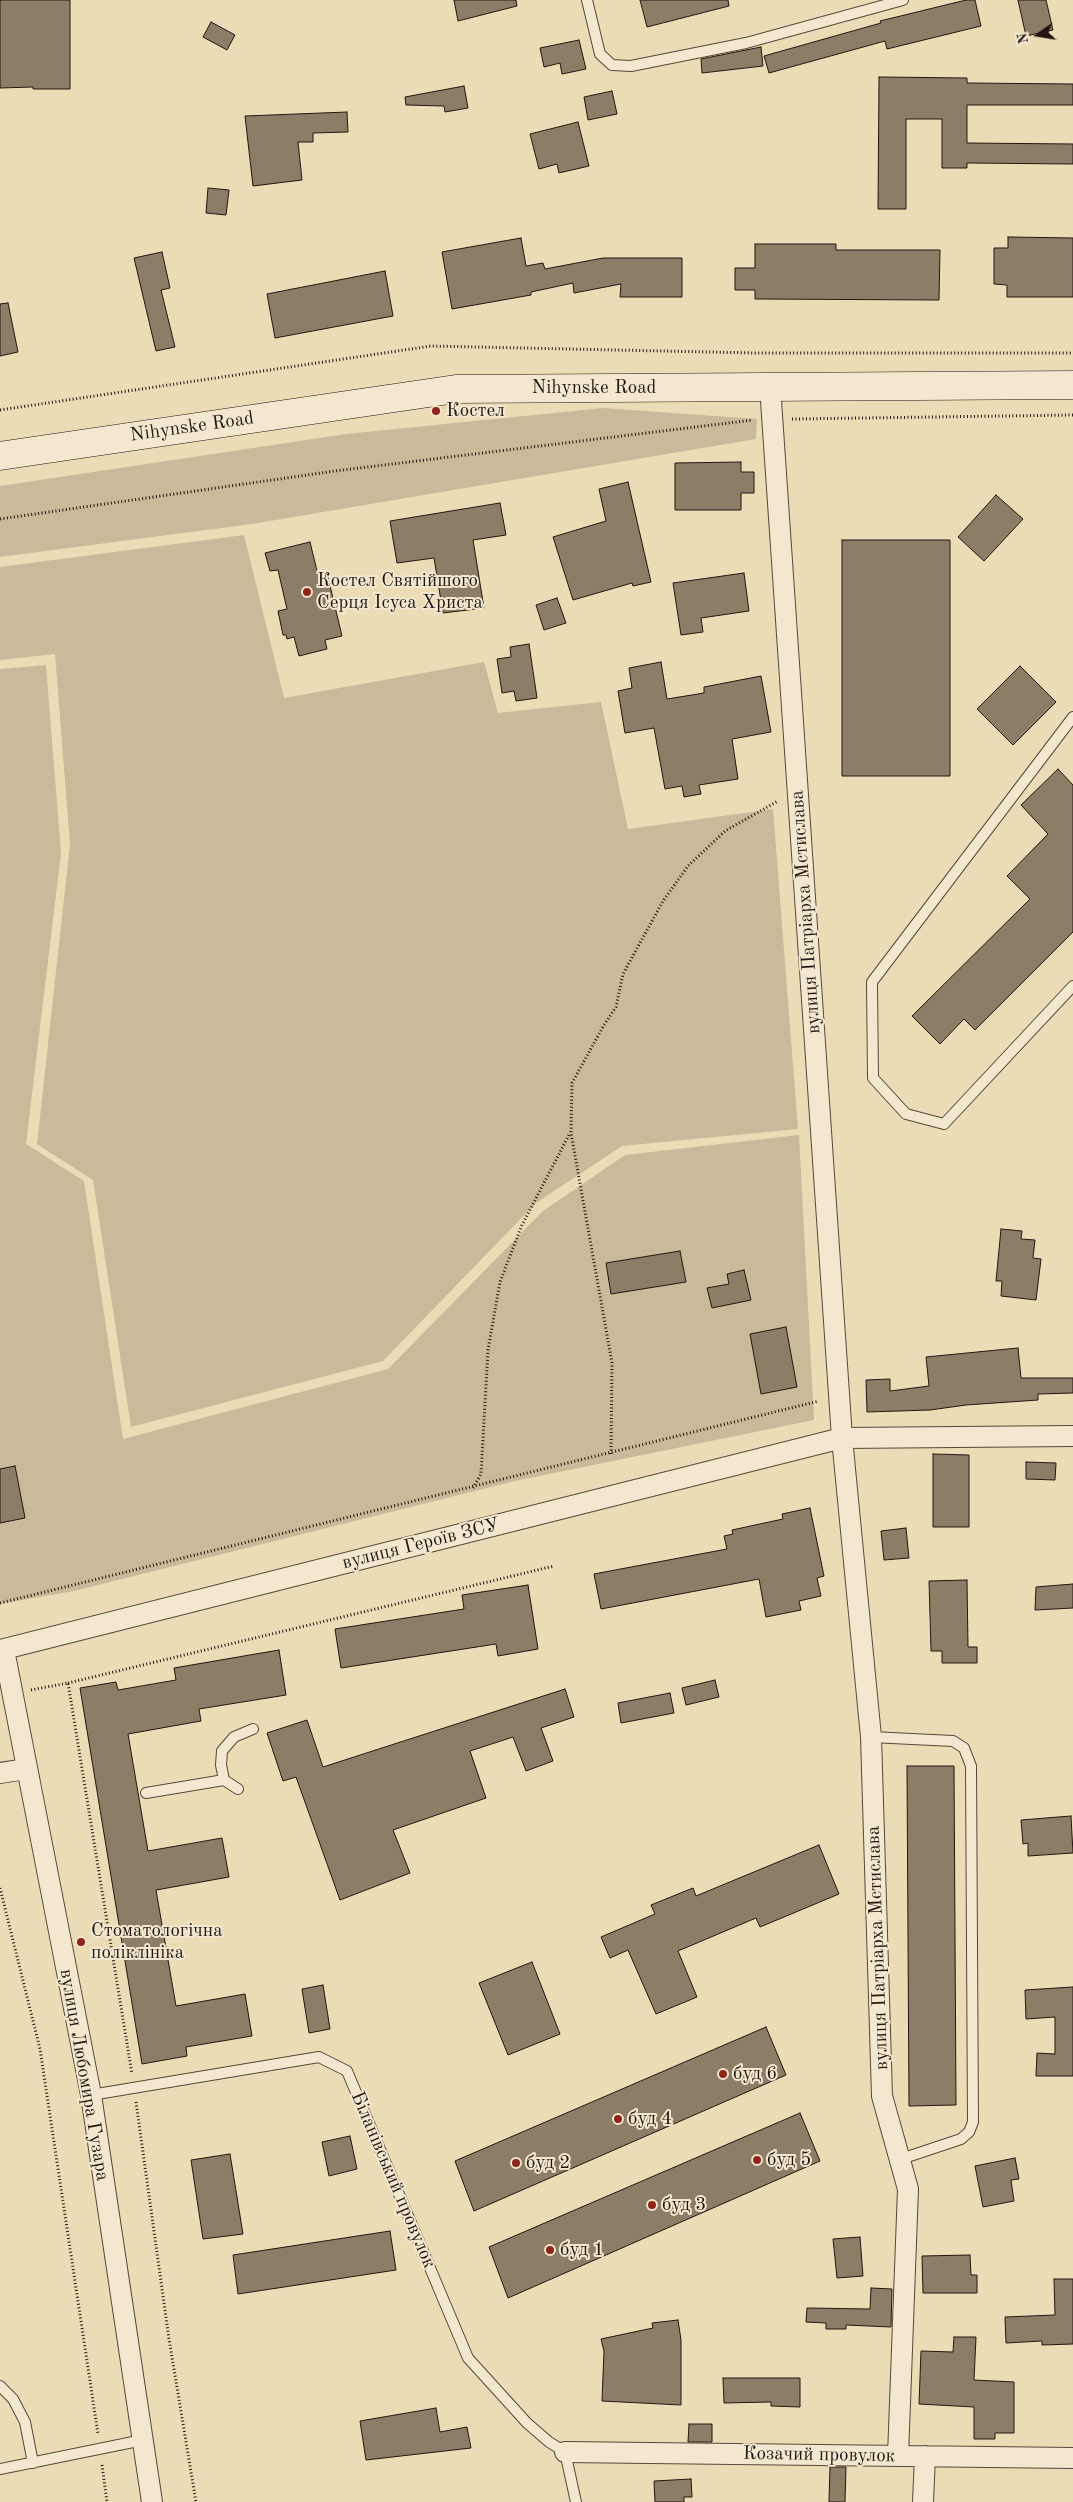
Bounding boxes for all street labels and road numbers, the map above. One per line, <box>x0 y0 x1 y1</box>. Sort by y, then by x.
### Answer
street label: Nihynske Road <box>532 377 656 399</box>
street label: Nihynske Road <box>129 407 255 447</box>
street label: вулиця Патріарха Мстислава <box>786 789 826 1035</box>
street label: вулиця Героїв ЗСУ <box>340 1513 502 1575</box>
street label: вулиця Патріарха Мстислава <box>862 1826 894 2070</box>
street label: вулиця Любомира Гузара <box>54 1967 114 2183</box>
street label: Біланівський провулок <box>345 2088 441 2272</box>
street label: Козачий провулок <box>743 2442 895 2468</box>

